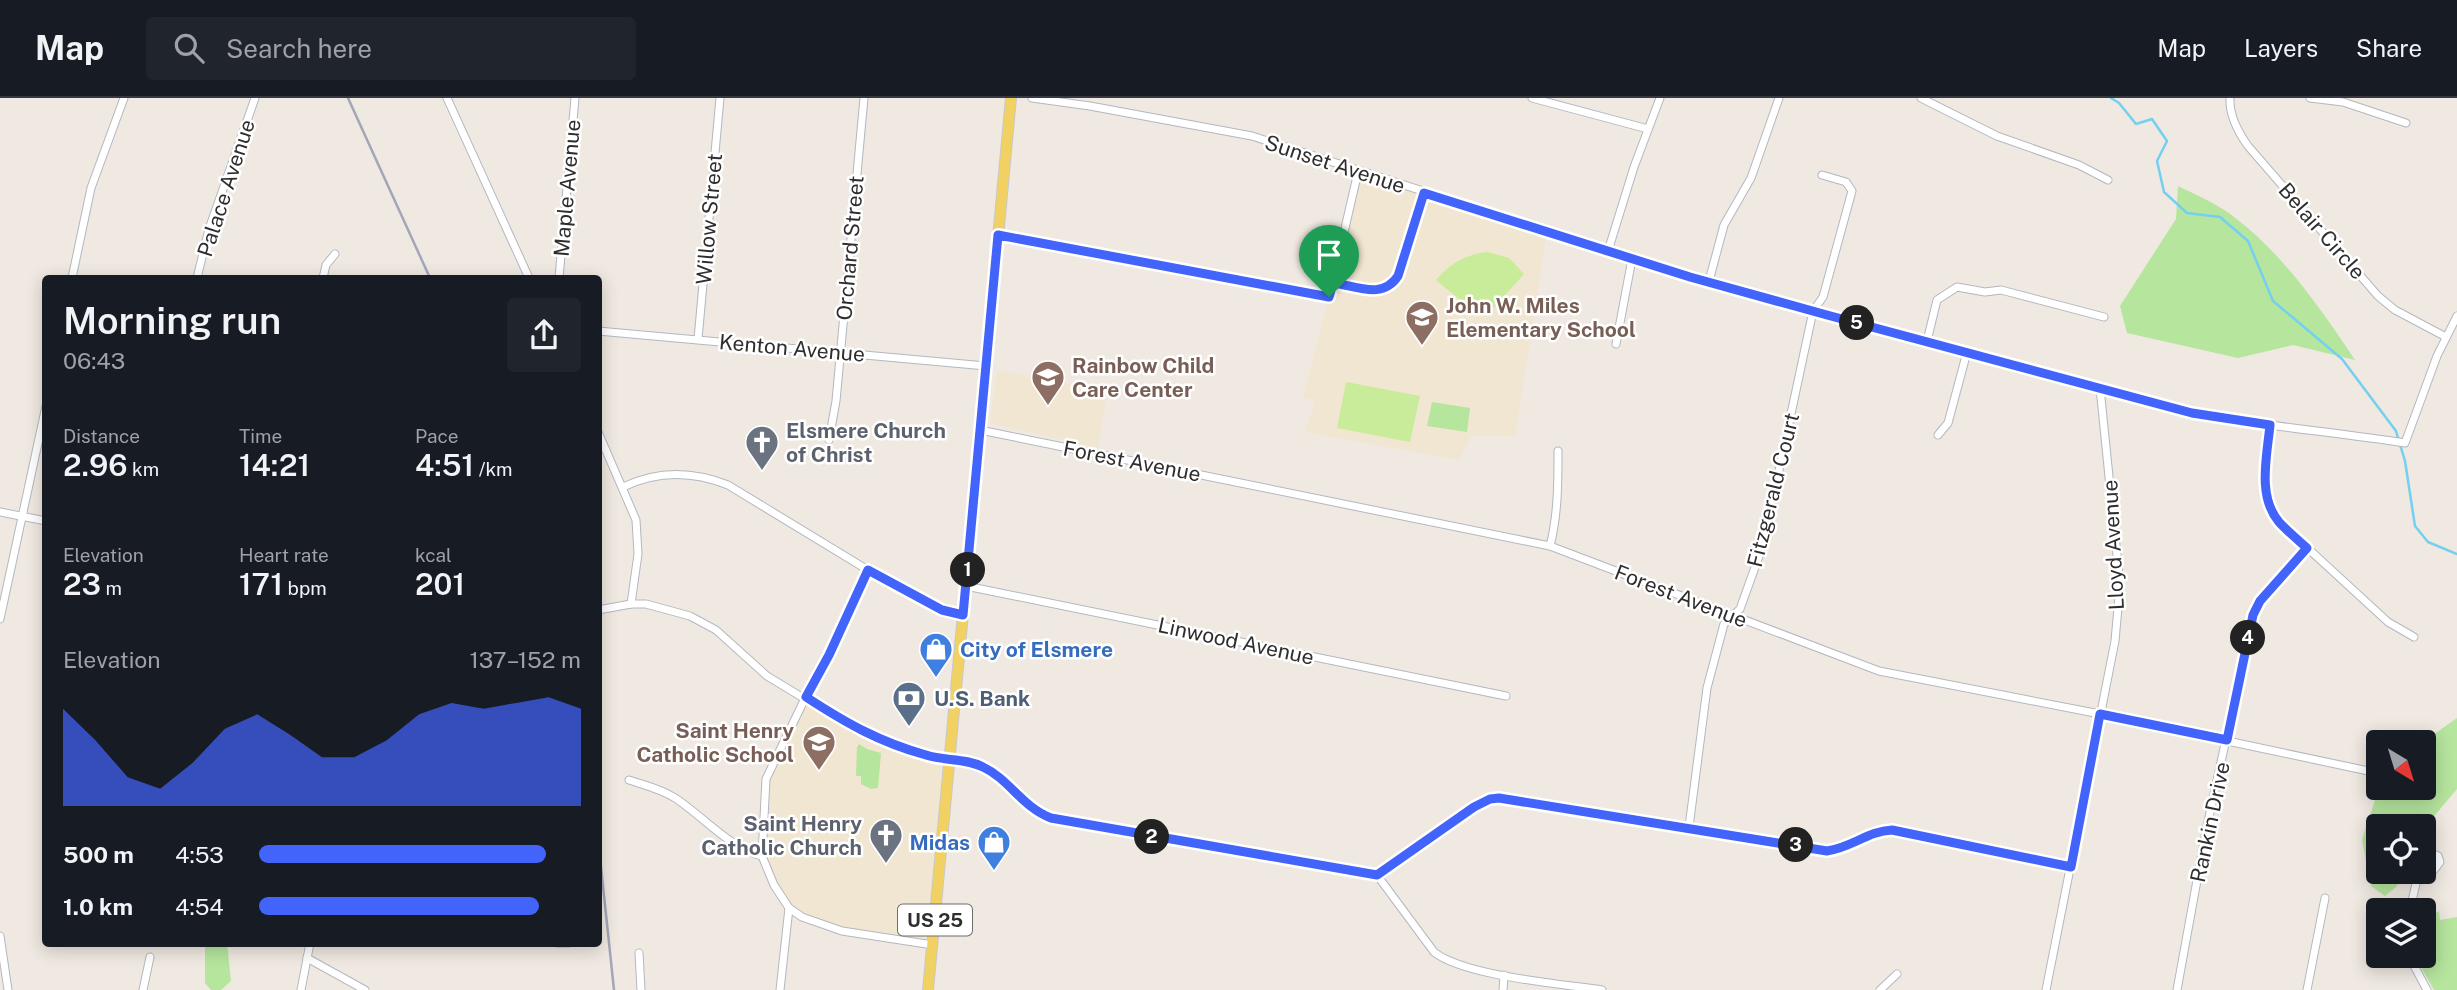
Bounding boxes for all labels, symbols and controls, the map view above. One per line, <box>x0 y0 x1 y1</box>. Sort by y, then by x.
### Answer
search box <box>146 17 636 80</box>
text: Map <box>35 29 104 67</box>
icon: search <box>170 29 208 67</box>
text: Search here <box>226 33 372 64</box>
text: Map <box>2157 34 2206 62</box>
text: Layers <box>2244 34 2318 62</box>
text: Share <box>2356 34 2422 62</box>
street label: Palace Avenue <box>192 116 260 260</box>
street label: Maple Avenue <box>549 118 585 258</box>
street label: Sunset Avenue <box>1262 130 1408 198</box>
street label: Willow Street <box>691 152 727 286</box>
street label: Orchard Street <box>831 175 869 321</box>
street label: Belair Circle <box>2273 178 2371 284</box>
pin <box>1299 225 1359 297</box>
icon: arrive <box>1310 236 1348 274</box>
place label: John W. Miles Elementary School <box>1446 293 1636 342</box>
text: Morning run <box>63 298 281 343</box>
button: share <box>507 298 581 372</box>
school or university icon: John W. Miles Elementary School <box>1403 298 1441 347</box>
pin: 5 <box>1840 306 1874 341</box>
text: 5 <box>1850 311 1863 333</box>
street label: Kenton Avenue <box>718 329 866 367</box>
text: 06:43 <box>63 347 125 374</box>
place label: Rainbow Child Care Center <box>1072 353 1214 402</box>
school or university icon: Rainbow Child Care Center <box>1029 358 1067 407</box>
street label: Fitzgerald Court <box>1742 410 1804 570</box>
place label: Elsmere Church of Christ <box>786 418 946 467</box>
church icon: Elsmere Church of Christ <box>743 423 781 472</box>
text: Distance <box>63 425 140 447</box>
text: Time <box>239 425 282 447</box>
text: Pace <box>415 425 458 447</box>
street label: Forest Avenue <box>1061 435 1203 487</box>
text: 2.96 <box>63 447 127 483</box>
text: 14:21 <box>239 447 310 483</box>
text: 4:51 <box>415 447 474 483</box>
text: km <box>127 458 159 480</box>
text: /km <box>474 458 513 480</box>
street label: Lloyd Avenue <box>2097 479 2129 611</box>
text: Elevation <box>63 544 144 566</box>
text: Heart rate <box>239 544 329 566</box>
text: kcal <box>415 544 452 566</box>
pin: 1 <box>950 552 986 588</box>
text: 1 <box>963 558 972 580</box>
street label: Forest Avenue <box>1611 559 1751 633</box>
text: 23 <box>63 566 101 602</box>
text: 171 <box>239 566 283 602</box>
text: 201 <box>415 566 465 602</box>
text: m <box>101 577 122 599</box>
text: bpm <box>283 577 327 599</box>
street label: Linwood Avenue <box>1156 612 1316 670</box>
pin: 4 <box>2230 620 2266 656</box>
text: 4 <box>2241 626 2254 648</box>
shop icon: City of Elsmere <box>917 630 955 679</box>
place label: City of Elsmere <box>960 637 1113 662</box>
text: Elevation <box>63 646 161 673</box>
text: 137–152 m <box>469 646 581 673</box>
bank icon: U.S. Bank <box>890 679 928 728</box>
place label: U.S. Bank <box>934 686 1030 711</box>
place label: Saint Henry Catholic School <box>636 718 794 767</box>
school or university icon: Saint Henry Catholic School <box>800 723 838 772</box>
north arrow <box>2366 730 2436 800</box>
map controls <box>2366 730 2436 968</box>
street label: Rankin Drive <box>2185 760 2235 884</box>
place label: Saint Henry Catholic Church <box>701 811 862 860</box>
button: locate <box>2366 814 2436 884</box>
church icon: Saint Henry Catholic Church <box>867 816 905 865</box>
pin: 2 <box>1134 820 1170 854</box>
shop icon: Midas <box>975 823 1013 872</box>
text: 2 <box>1145 825 1158 847</box>
pin: 3 <box>1778 828 1814 862</box>
place label: Midas <box>909 830 970 855</box>
text: 3 <box>1789 833 1802 855</box>
text: 500 m <box>63 841 134 868</box>
text: 4:53 <box>175 841 224 868</box>
text: 1.0 km <box>63 893 133 920</box>
text: 4:54 <box>175 893 224 920</box>
button: layers <box>2366 898 2436 968</box>
road number: US 25 <box>898 904 972 936</box>

